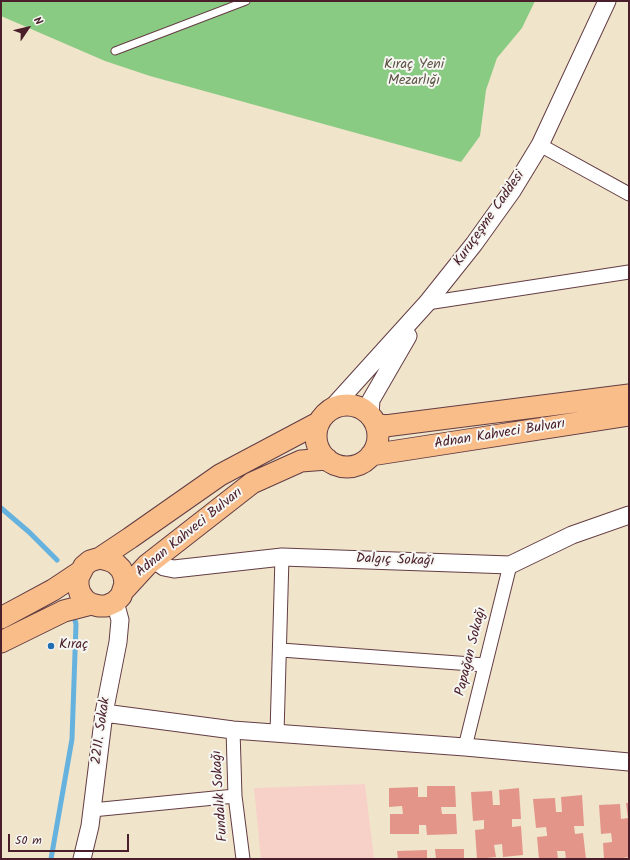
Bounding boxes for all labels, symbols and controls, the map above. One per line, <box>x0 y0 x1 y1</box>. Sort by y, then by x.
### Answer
north arrow <box>8 8 48 48</box>
text: N <box>28 13 47 29</box>
park label: Kıraç Yeni Mezarlığı <box>384 58 444 90</box>
street label: Kuruçeşme Caddesi <box>451 168 529 270</box>
street label: Adnan Kahveci Bulvarı <box>433 416 567 454</box>
street label: Adnan Kahveci Bulvarı <box>133 485 247 581</box>
street label: Dalgıç Sokağı <box>356 551 434 571</box>
street label: Papağan Sokağı <box>453 606 491 698</box>
place label: Kıraç <box>59 638 88 654</box>
marker: Kıraç <box>46 641 56 651</box>
street label: 2211. Sokak <box>89 696 115 766</box>
street label: Fundalık Sokağı <box>209 750 233 842</box>
scale bar <box>10 826 131 852</box>
text: 50 m <box>15 831 42 850</box>

